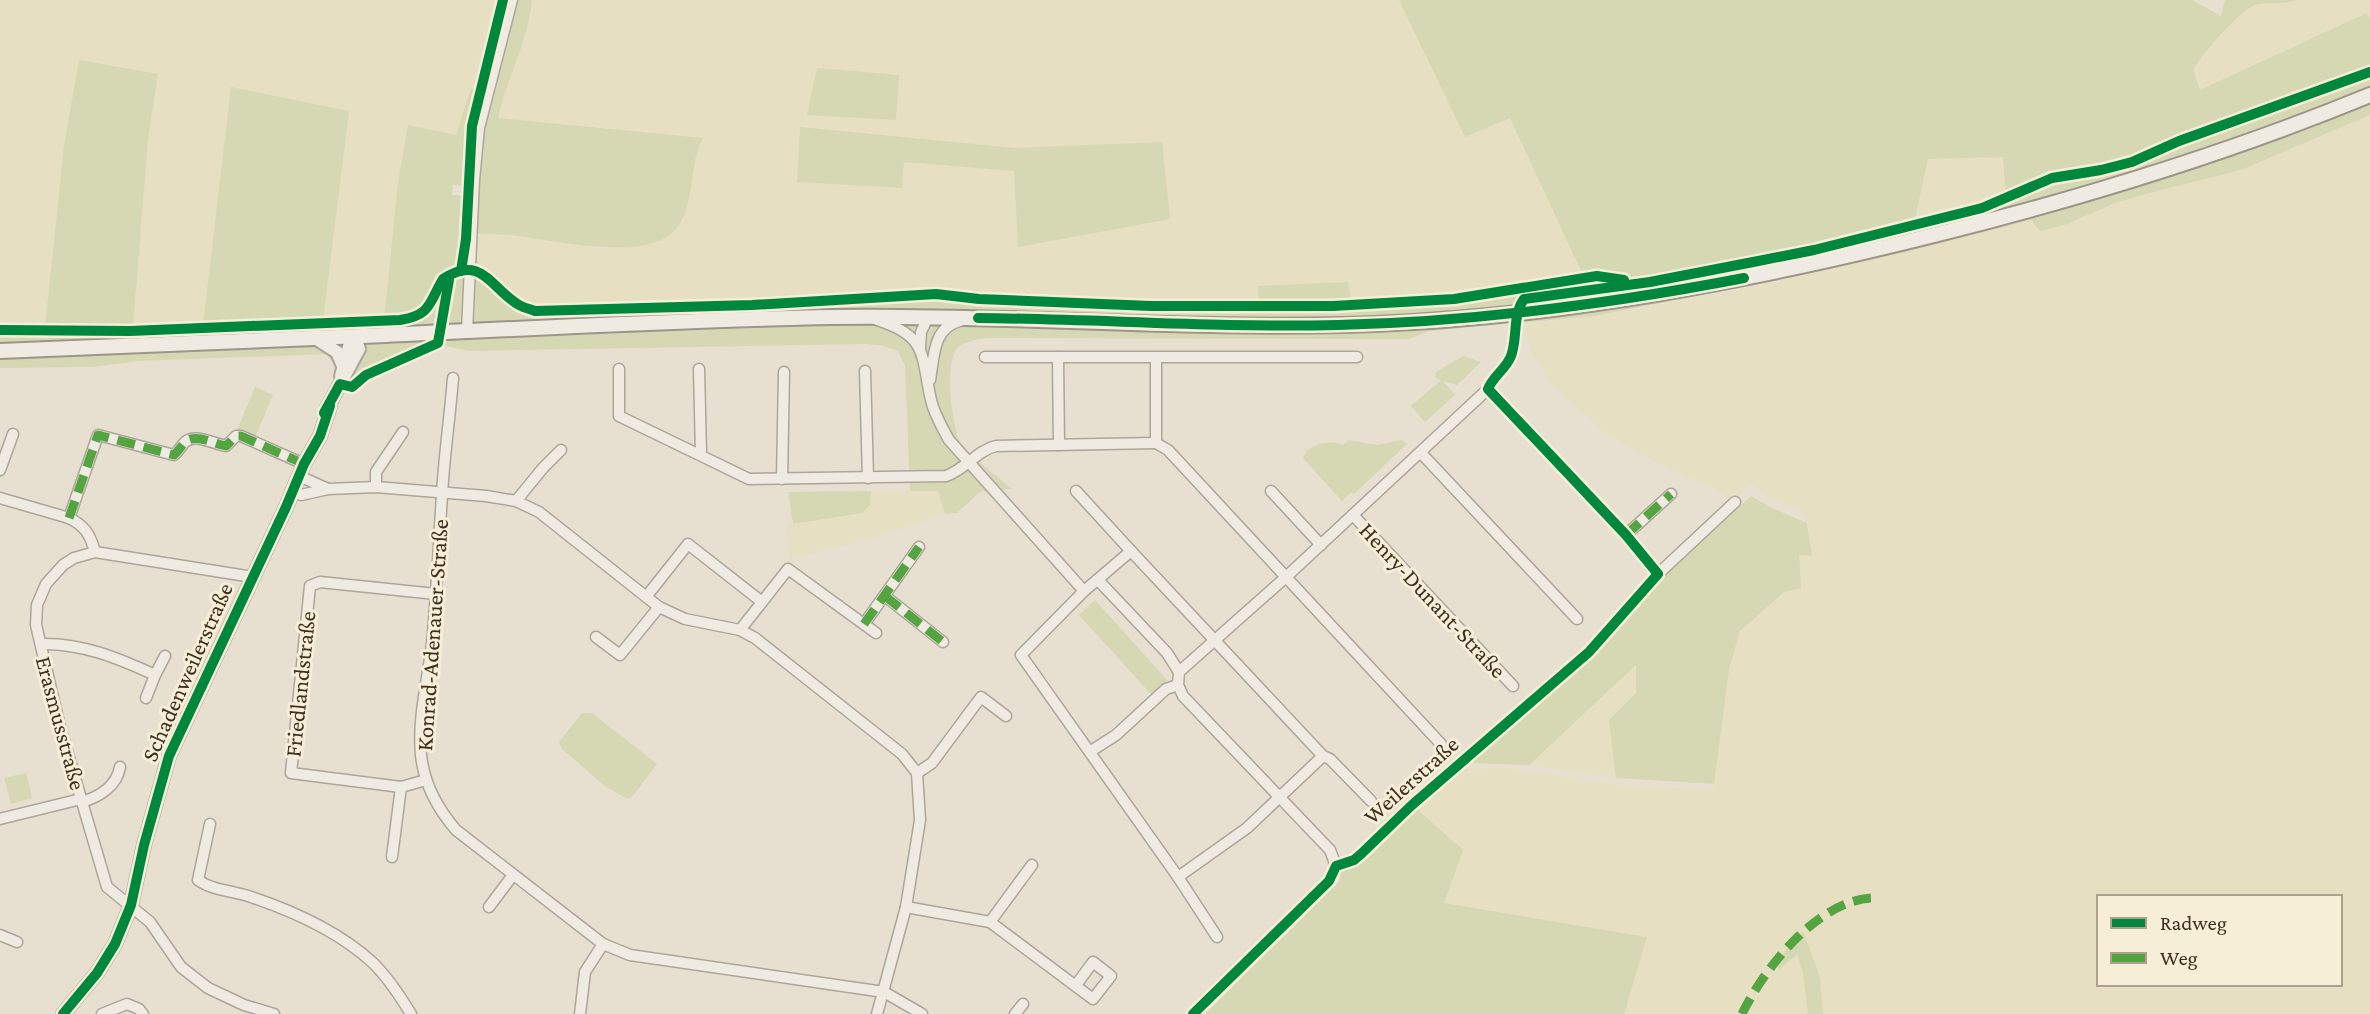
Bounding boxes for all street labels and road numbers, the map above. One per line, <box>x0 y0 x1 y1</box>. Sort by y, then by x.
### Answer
street label: Henry-Dunant-Straße <box>1354 517 1512 683</box>
street label: Konrad-Adenauer-Straße <box>411 518 453 752</box>
street label: Schadenweilerstraße <box>136 579 238 765</box>
street label: Friedlandstraße <box>279 610 321 758</box>
street label: Erasmusstraße <box>31 653 91 793</box>
street label: Weilerstraße <box>1358 731 1464 829</box>

